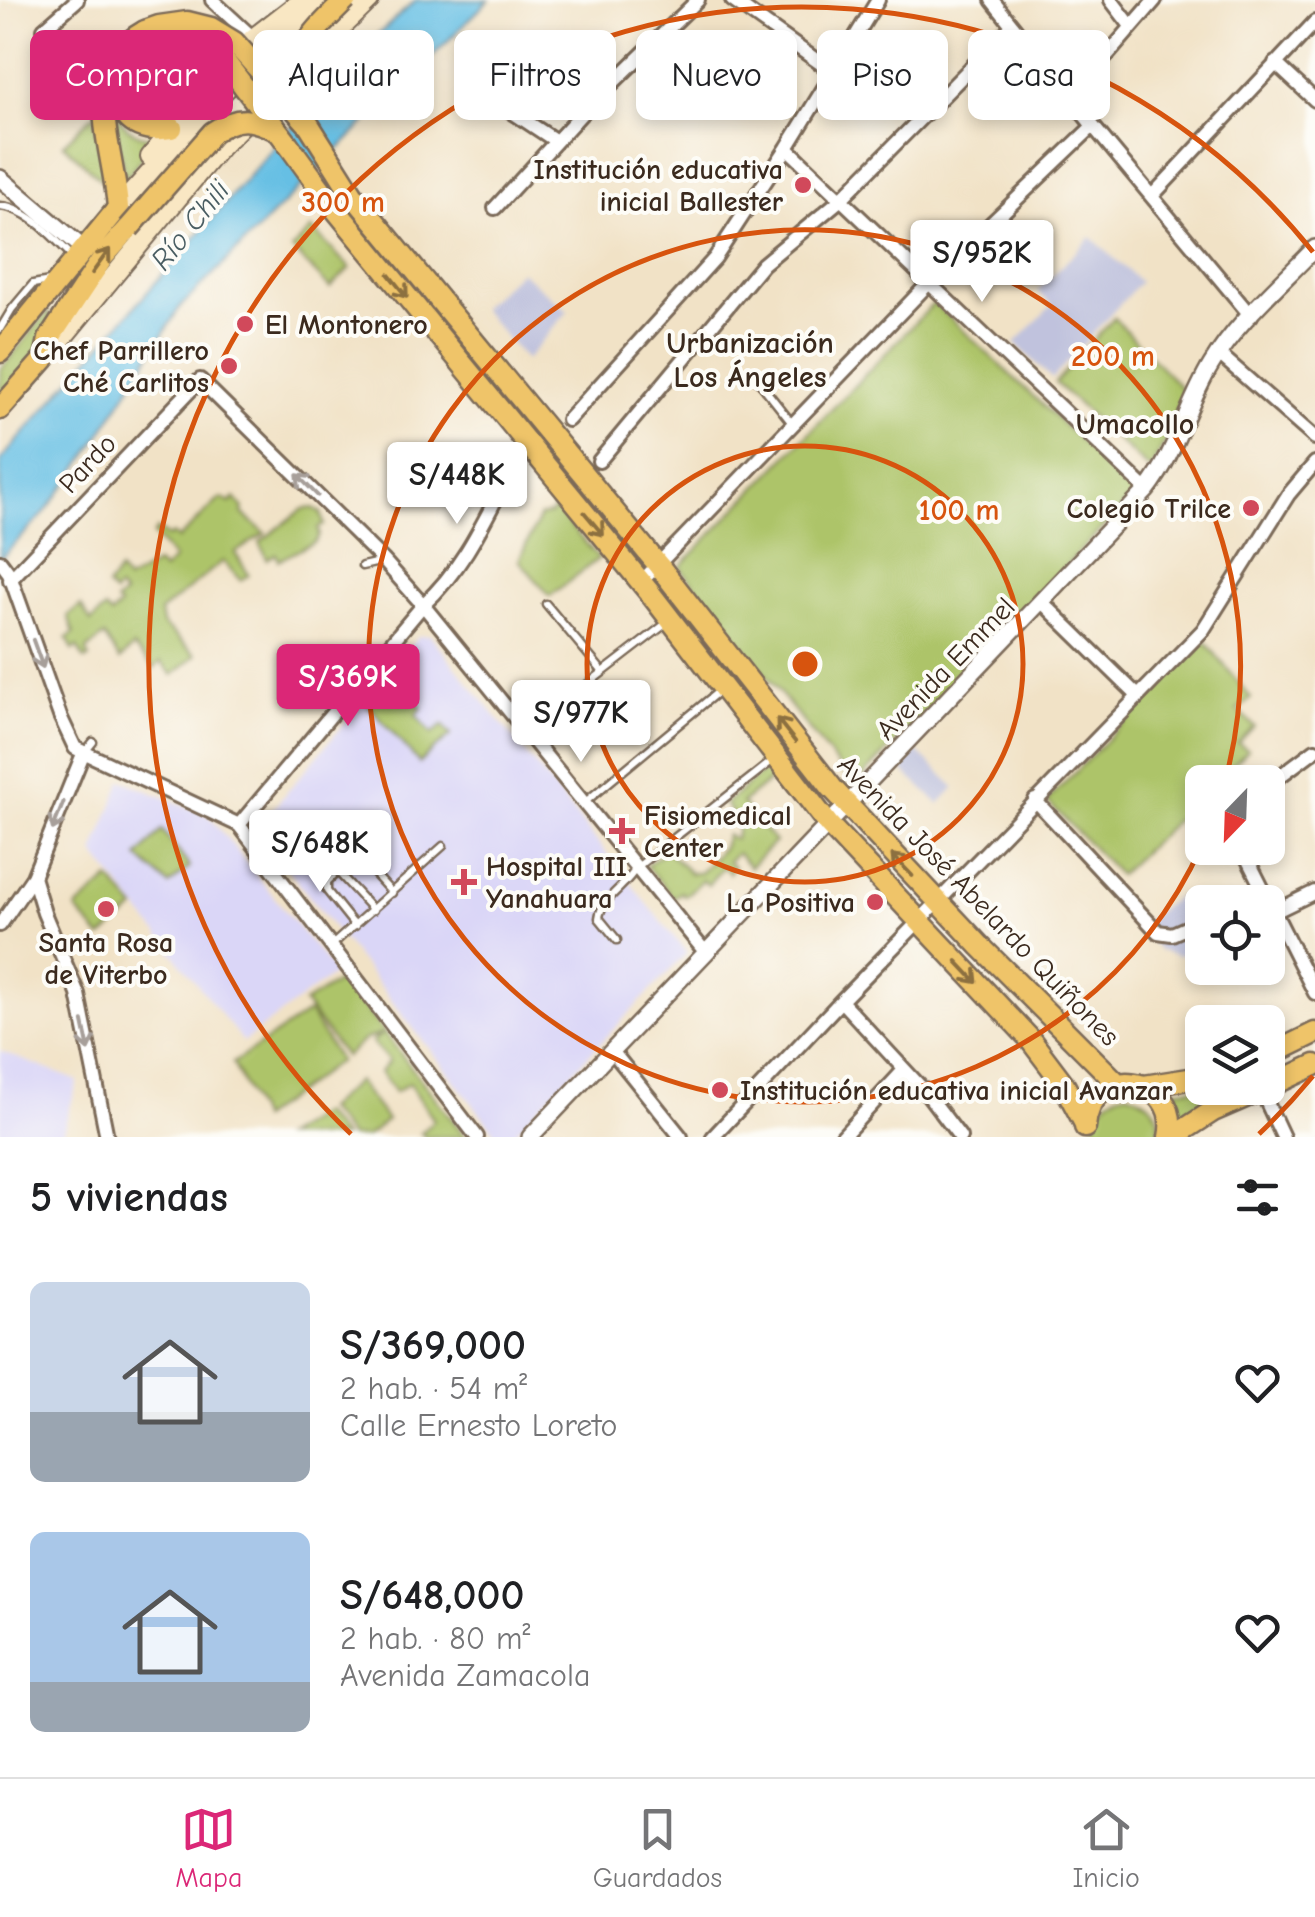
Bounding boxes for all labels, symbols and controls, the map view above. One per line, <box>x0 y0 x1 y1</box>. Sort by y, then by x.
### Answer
chip: Comprar <box>30 30 233 120</box>
chip: Alquilar <box>253 30 434 120</box>
chip: Filtros <box>454 30 616 120</box>
chip: Nuevo <box>636 30 797 120</box>
chip: Piso <box>817 30 948 120</box>
chip: Casa <box>968 30 1110 120</box>
place label: Institución educativa inicial Ballester <box>533 154 784 218</box>
water label: Río Chili <box>144 172 238 277</box>
marker: Institución educativa inicial Ballester <box>792 174 814 196</box>
text: 300 m <box>301 185 385 220</box>
pin: S/952K <box>901 220 1063 305</box>
text: S/952K <box>932 234 1032 271</box>
one-way arrow <box>91 248 112 275</box>
one-way arrow <box>387 272 409 298</box>
place label: El Montonero <box>265 309 428 341</box>
marker: El Montonero <box>234 313 256 335</box>
district label: Urbanización Los Ángeles <box>666 326 834 395</box>
place label: Chef Parrillero Ché Carlitos <box>33 335 209 399</box>
text: 200 m <box>1071 339 1155 374</box>
marker: Chef Parrillero Ché Carlitos <box>218 355 240 377</box>
district label: Umacollo <box>1076 407 1194 442</box>
street label: Pardo <box>53 428 123 500</box>
pin: S/448K <box>376 442 538 527</box>
text: S/448K <box>409 456 505 493</box>
one-way arrow <box>295 473 319 497</box>
text: 100 m <box>919 493 999 528</box>
place label: Colegio Trilce <box>1066 493 1231 525</box>
marker: Colegio Trilce <box>1240 497 1262 519</box>
one-way arrow <box>582 511 604 537</box>
street label: Avenida Emmel <box>870 591 1022 746</box>
one-way arrow <box>30 638 48 669</box>
pin: S/369K <box>267 644 429 729</box>
centre of rings <box>787 646 823 682</box>
text: S/369K <box>299 658 397 695</box>
pin: S/977K <box>500 680 662 765</box>
text: S/977K <box>533 694 629 731</box>
one-way arrow <box>776 717 797 744</box>
street label: Avenida José Abelardo Quiñones <box>831 749 1126 1053</box>
north arrow <box>1185 765 1285 865</box>
map controls <box>1185 765 1285 1105</box>
one-way arrow <box>48 800 66 830</box>
place label: Fisiomedical Center <box>644 800 792 864</box>
pin: S/648K <box>239 810 401 895</box>
marker: Fisiomedical Center <box>609 818 635 844</box>
text: S/648K <box>271 824 369 861</box>
place label: Hospital III Yanahuara <box>486 851 627 915</box>
one-way arrow <box>890 854 914 878</box>
marker: Hospital III Yanahuara <box>451 869 477 895</box>
button: locate <box>1185 885 1285 985</box>
place label: La Positiva <box>726 887 855 919</box>
marker: La Positiva <box>864 891 886 913</box>
marker: Santa Rosa de Viterbo <box>95 898 117 920</box>
place label: Santa Rosa de Viterbo <box>39 927 173 991</box>
one-way arrow <box>955 960 979 984</box>
button: layers <box>1185 1005 1285 1105</box>
one-way arrow <box>78 1019 97 1051</box>
place label: Institución educativa inicial Avanzar <box>740 1075 1173 1107</box>
marker: Institución educativa inicial Avanzar <box>709 1079 731 1101</box>
icon: filters <box>1230 1170 1285 1225</box>
text: 5 viviendas <box>30 1173 228 1222</box>
text: S/369,000 <box>340 1321 526 1370</box>
icon: home <box>110 1322 230 1442</box>
icon: heart <box>1230 1355 1285 1410</box>
text: 2 hab. · 54 m² <box>340 1370 527 1407</box>
text: Calle Ernesto Loreto <box>340 1407 617 1444</box>
text: S/648,000 <box>340 1571 525 1620</box>
icon: home <box>110 1572 230 1692</box>
icon: heart <box>1230 1605 1285 1660</box>
text: 2 hab. · 80 m² <box>340 1620 530 1657</box>
text: Avenida Zamacola <box>340 1657 590 1694</box>
tab: Mapa <box>175 1802 242 1894</box>
tab: Guardados <box>593 1802 722 1894</box>
tab: Inicio <box>1072 1802 1140 1894</box>

